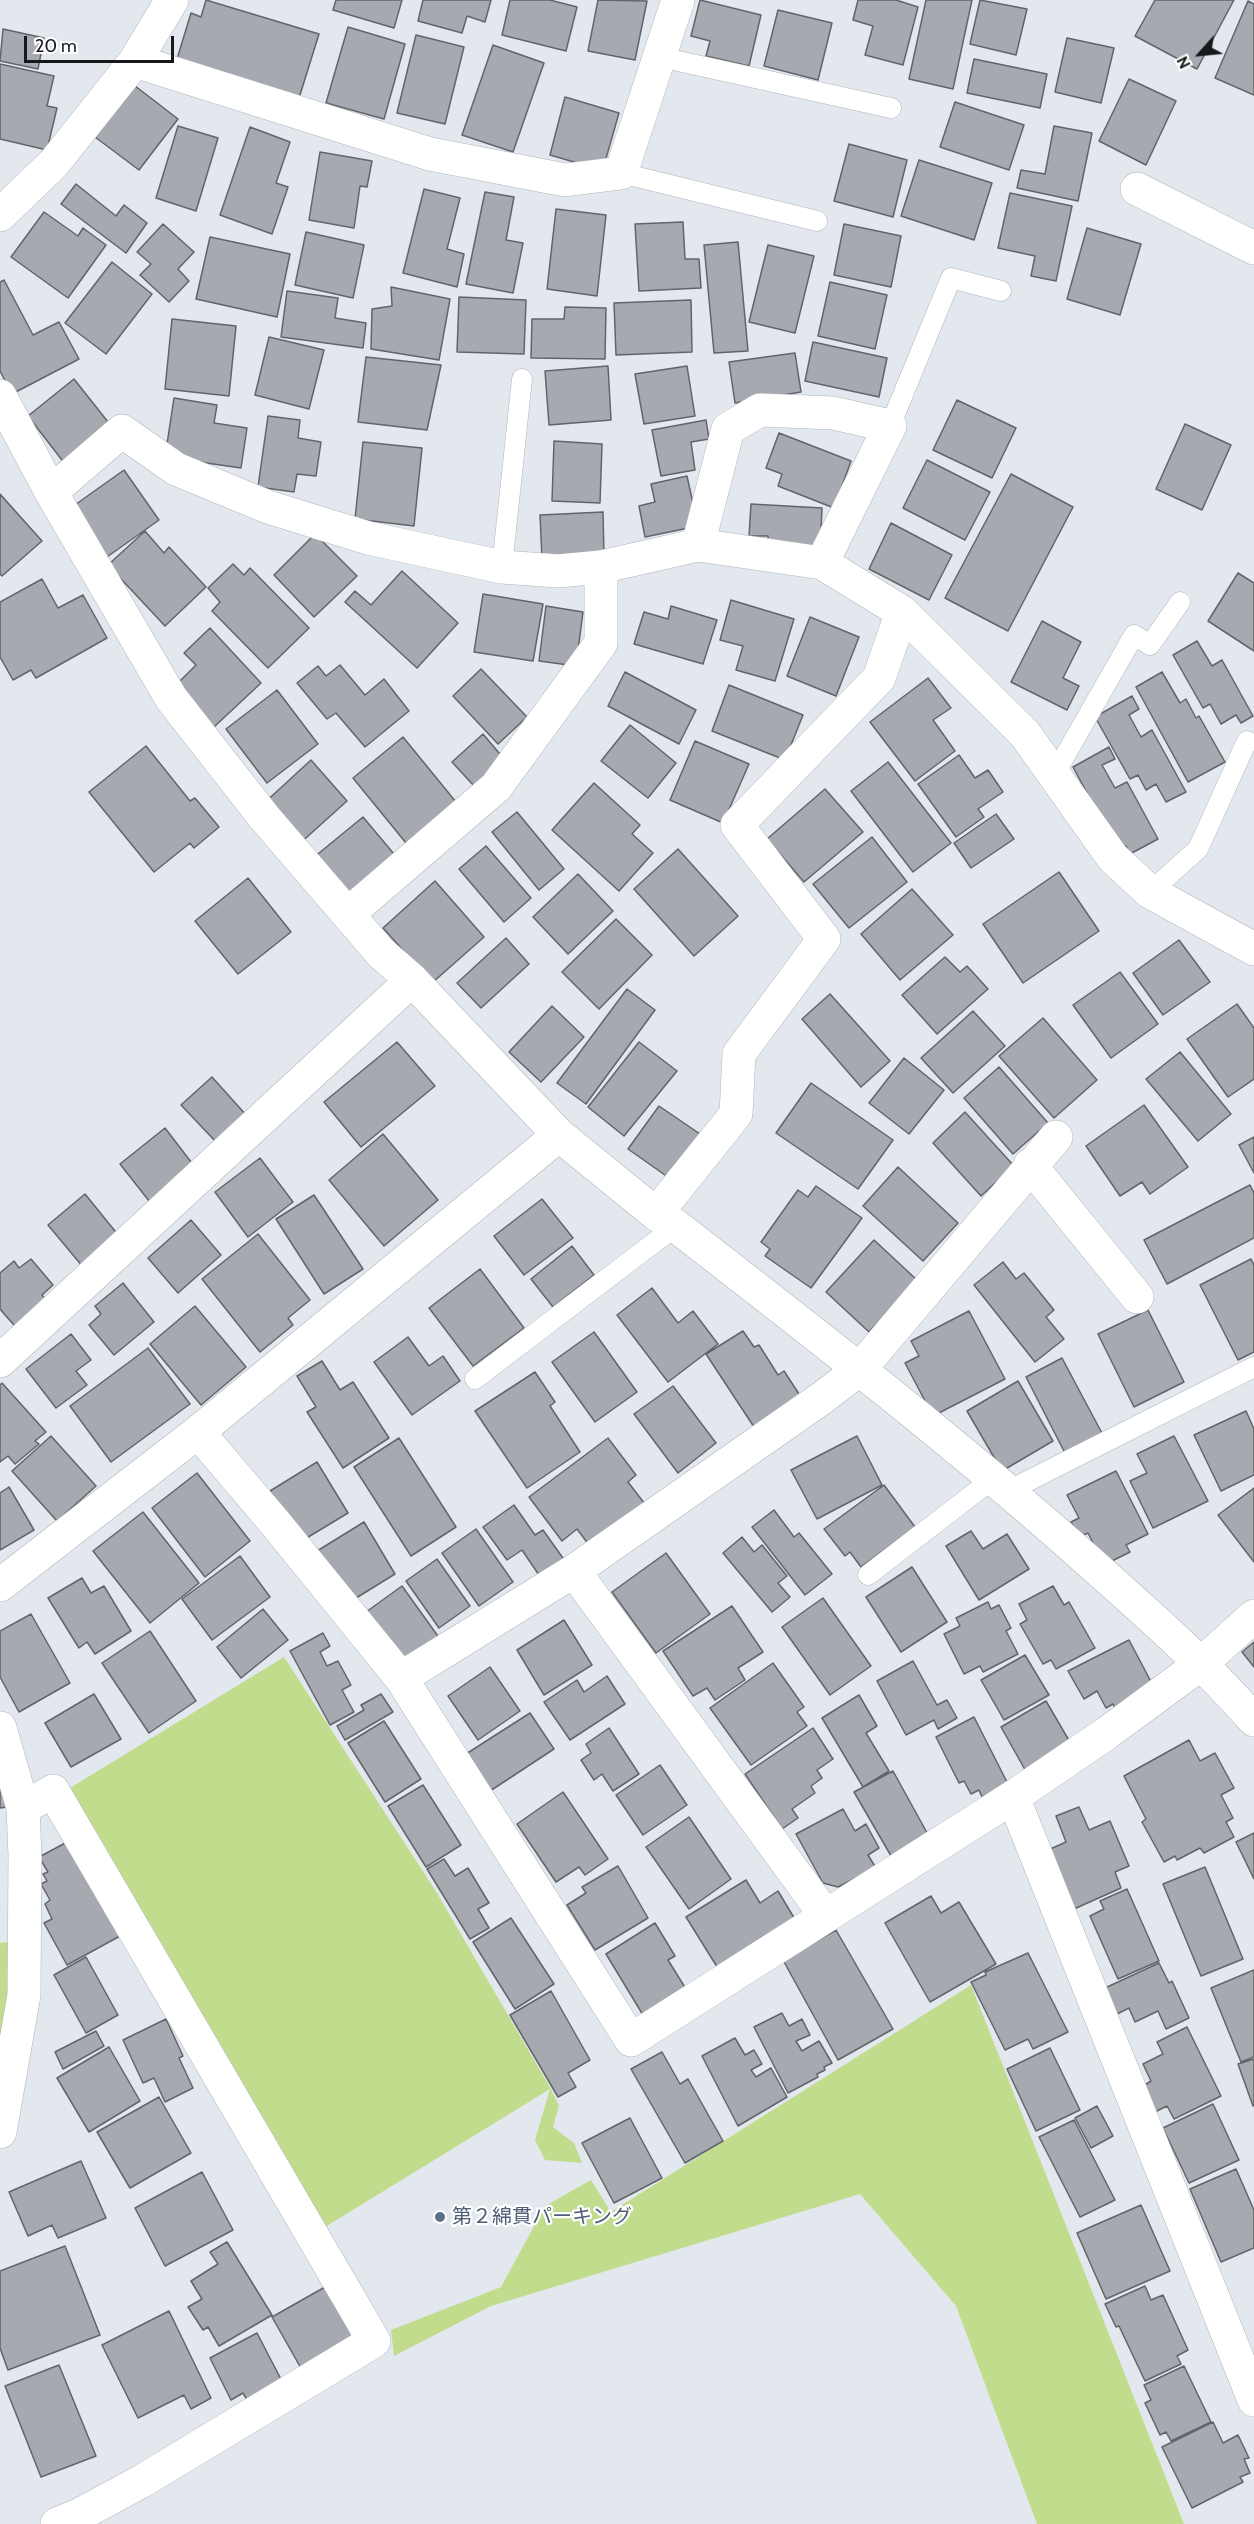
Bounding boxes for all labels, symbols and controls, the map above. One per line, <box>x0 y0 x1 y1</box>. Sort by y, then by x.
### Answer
scale bar <box>27 24 177 62</box>
north arrow <box>1170 24 1230 84</box>
text: 20 m <box>35 35 77 57</box>
text: N <box>1172 53 1195 72</box>
place label: 第２綿貫パーキング <box>452 2205 632 2229</box>
marker: 第２綿貫パーキング <box>433 2210 447 2224</box>

